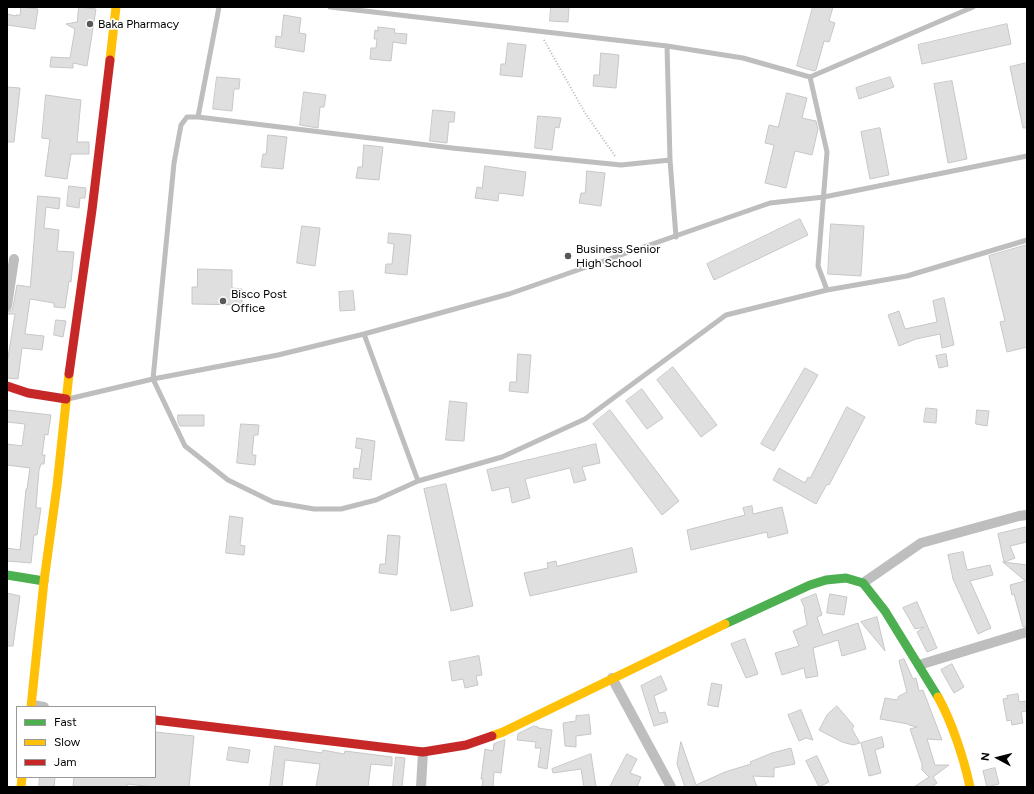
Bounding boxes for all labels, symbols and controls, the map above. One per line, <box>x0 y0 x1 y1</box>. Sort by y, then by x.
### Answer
place label: Baka Pharmacy <box>98 17 179 31</box>
marker: Baka Pharmacy <box>85 19 95 29</box>
place label: Business Senior High School <box>576 242 660 270</box>
marker: Business Senior High School <box>563 251 573 261</box>
place label: Bisco Post Office <box>231 287 287 315</box>
marker: Bisco Post Office <box>218 296 228 306</box>
legend <box>16 706 156 778</box>
text: Fast <box>54 715 77 729</box>
text: Slow <box>54 735 80 749</box>
north arrow <box>978 738 1018 778</box>
text: N <box>979 751 993 762</box>
text: Jam <box>54 755 77 769</box>

